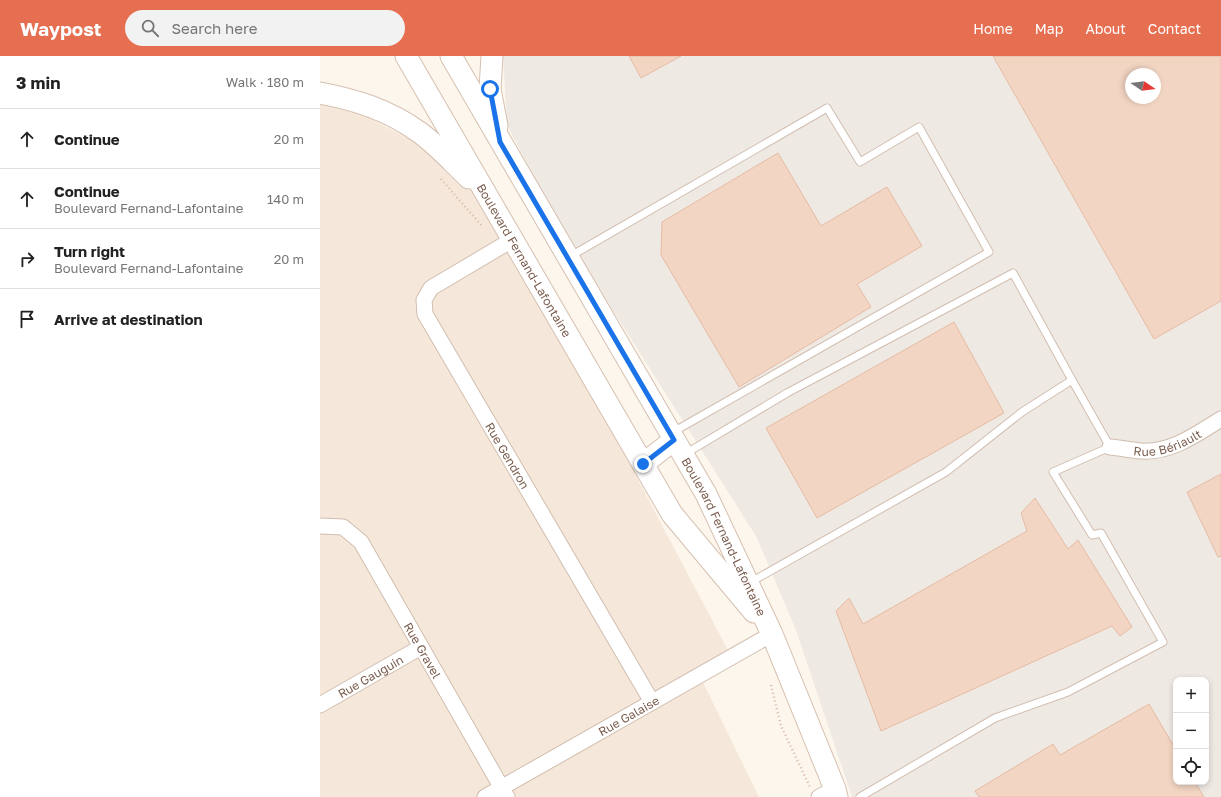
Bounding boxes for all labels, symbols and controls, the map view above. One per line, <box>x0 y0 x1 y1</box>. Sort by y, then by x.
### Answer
search box <box>125 10 405 46</box>
text: Waypost <box>20 17 101 40</box>
icon: search <box>139 17 161 39</box>
text: Search here <box>171 19 257 37</box>
text: Home <box>973 20 1013 37</box>
text: Map <box>1035 20 1063 37</box>
text: About <box>1085 20 1126 37</box>
text: Contact <box>1148 20 1201 37</box>
north arrow <box>1125 68 1161 104</box>
text: 3 min <box>16 72 60 93</box>
text: Walk · 180 m <box>226 74 304 90</box>
route start <box>481 80 499 98</box>
icon: ahead <box>16 128 38 150</box>
text: Continue <box>54 130 120 148</box>
text: 20 m <box>274 131 304 147</box>
street label: Boulevard Fernand-Lafontaine <box>474 181 575 340</box>
text: Continue <box>54 182 120 200</box>
icon: ahead <box>16 188 38 210</box>
text: 140 m <box>267 191 304 207</box>
text: Boulevard Fernand-Lafontaine <box>54 200 243 216</box>
text: Turn right <box>54 242 125 260</box>
icon: right <box>16 248 38 270</box>
text: 20 m <box>274 251 304 267</box>
text: Boulevard Fernand-Lafontaine <box>54 260 243 276</box>
icon: arrive <box>16 308 38 330</box>
text: Arrive at destination <box>54 310 203 328</box>
street label: Rue Gendron <box>482 420 533 491</box>
street label: Rue Bériault <box>1133 426 1204 459</box>
route end <box>634 455 652 473</box>
street label: Boulevard Fernand-Lafontaine <box>679 455 770 618</box>
street label: Rue Gravel <box>401 619 445 681</box>
street label: Rue Gauguin <box>335 651 406 701</box>
map controls <box>1173 677 1209 785</box>
button: + <box>1173 677 1209 713</box>
street label: Rue Galaise <box>595 692 662 739</box>
button: − <box>1173 713 1209 749</box>
button: locate <box>1173 749 1209 785</box>

